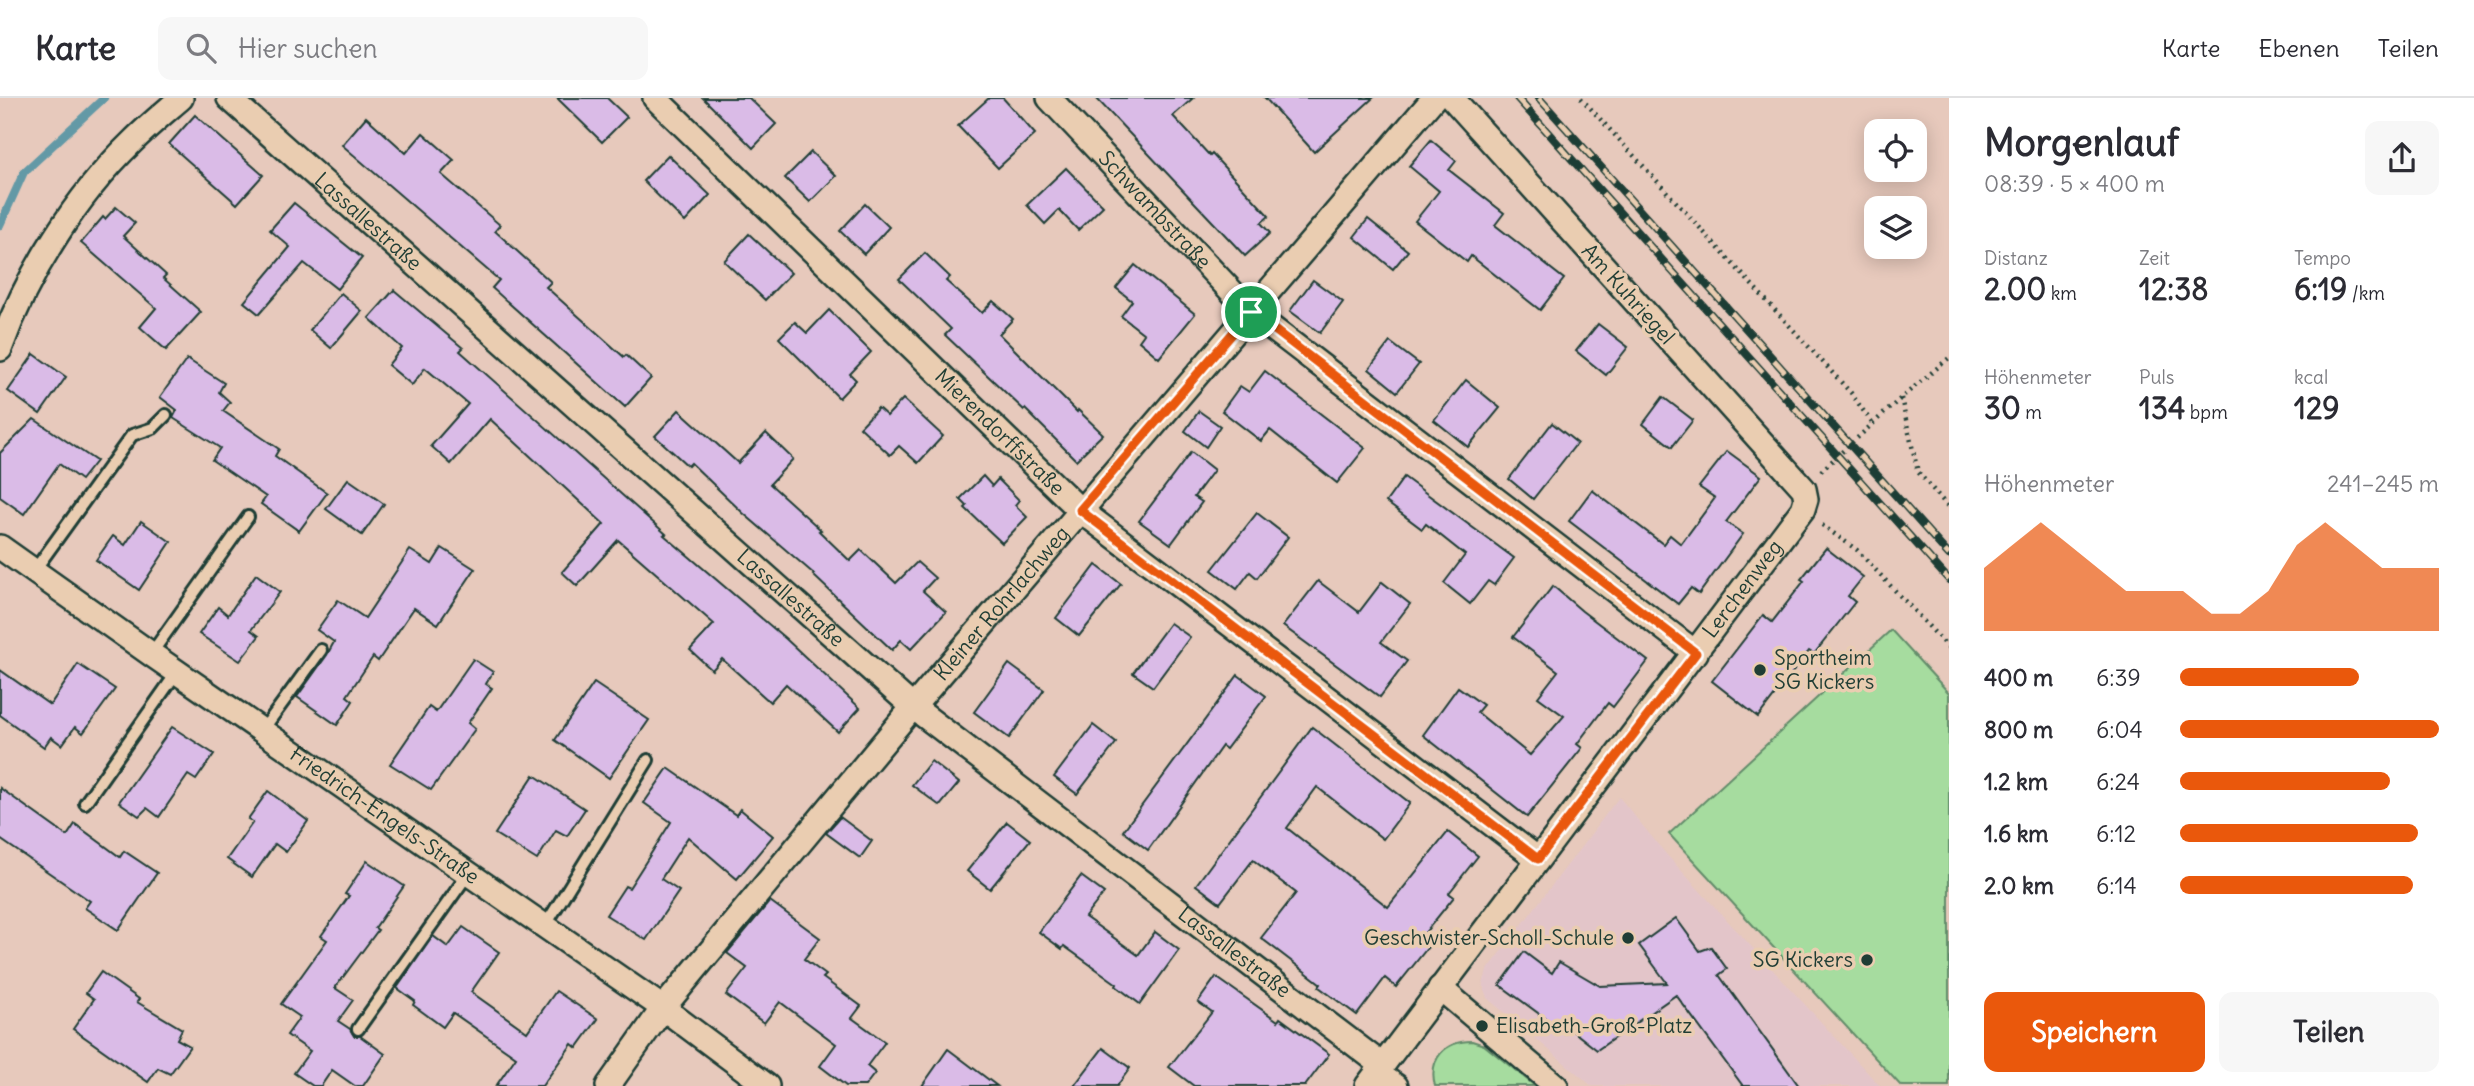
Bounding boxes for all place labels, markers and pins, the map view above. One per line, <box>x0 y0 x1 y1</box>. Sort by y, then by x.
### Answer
pin <box>1221 282 1281 342</box>
place label: Sportheim SG Kickers <box>1774 644 1874 695</box>
marker: Sportheim SG Kickers <box>1752 662 1768 678</box>
place label: Geschwister-Scholl-Schule <box>1364 924 1614 951</box>
marker: Geschwister-Scholl-Schule <box>1620 930 1636 946</box>
place label: SG Kickers <box>1753 946 1853 973</box>
marker: SG Kickers <box>1859 952 1875 968</box>
place label: Elisabeth-Groß-Platz <box>1496 1012 1692 1039</box>
marker: Elisabeth-Groß-Platz <box>1474 1018 1490 1034</box>

